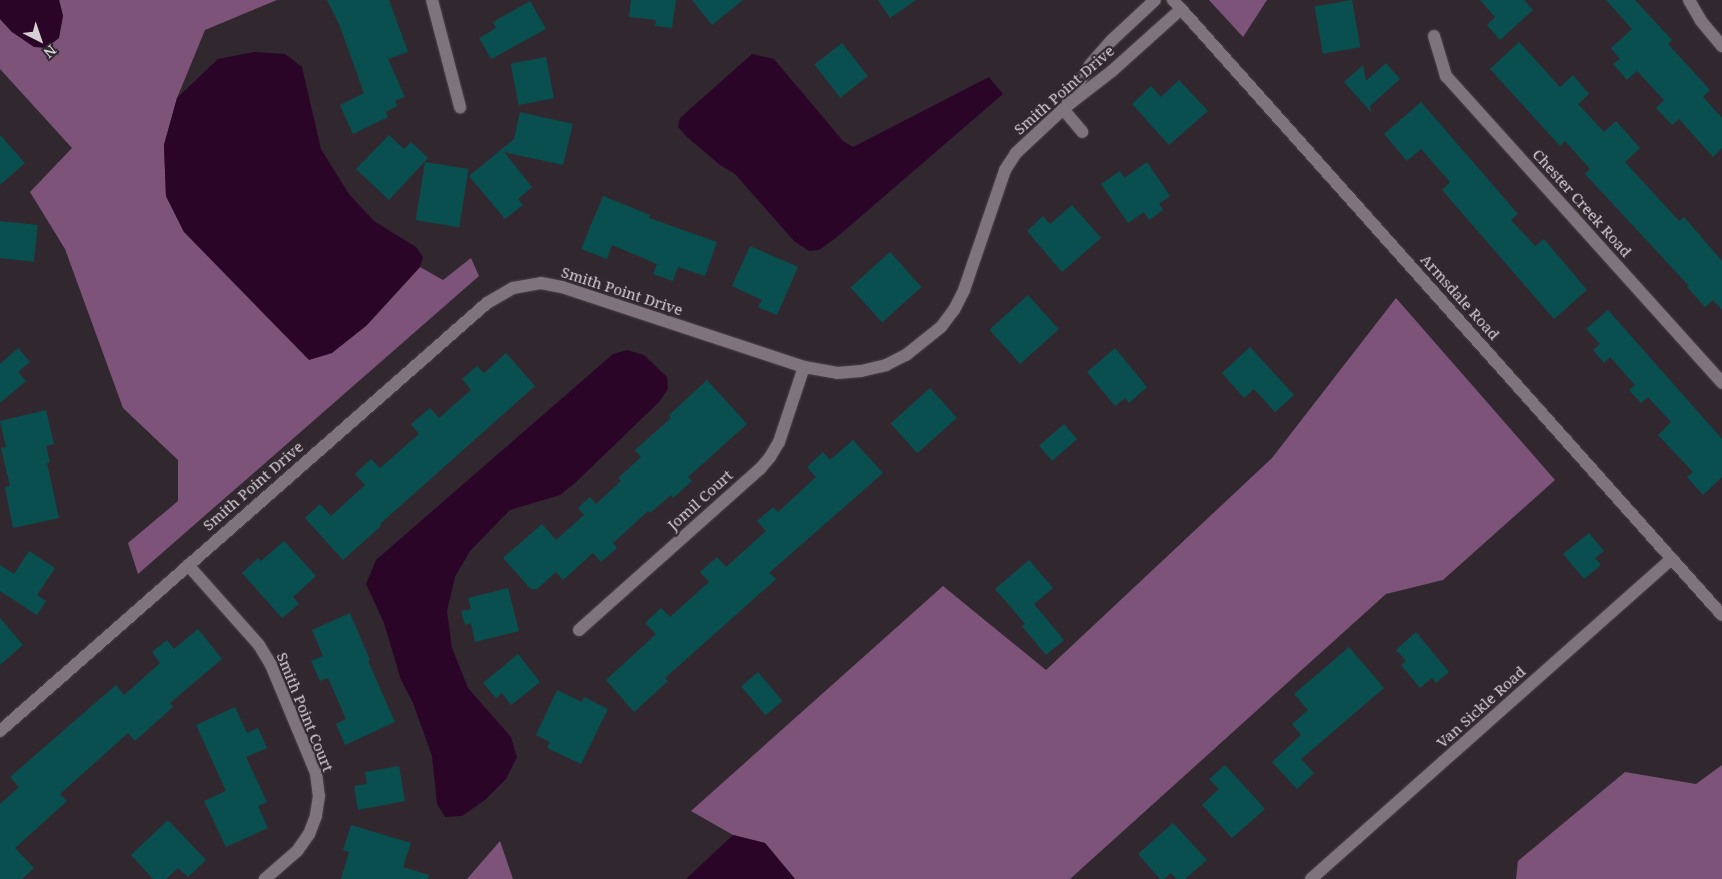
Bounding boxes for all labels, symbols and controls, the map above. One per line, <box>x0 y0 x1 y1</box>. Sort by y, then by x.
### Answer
north arrow <box>15 15 65 65</box>
text: N <box>40 41 61 62</box>
street label: Smith Point Drive <box>1010 42 1118 138</box>
street label: Chester Creek Road <box>1529 145 1635 261</box>
street label: Armsdale Road <box>1417 250 1503 344</box>
street label: Smith Point Drive <box>559 263 685 319</box>
street label: Smith Point Drive <box>199 438 307 534</box>
street label: Jomil Court <box>664 466 736 534</box>
street label: Smith Point Court <box>273 650 337 774</box>
street label: Van Sickle Road <box>1433 662 1529 752</box>

